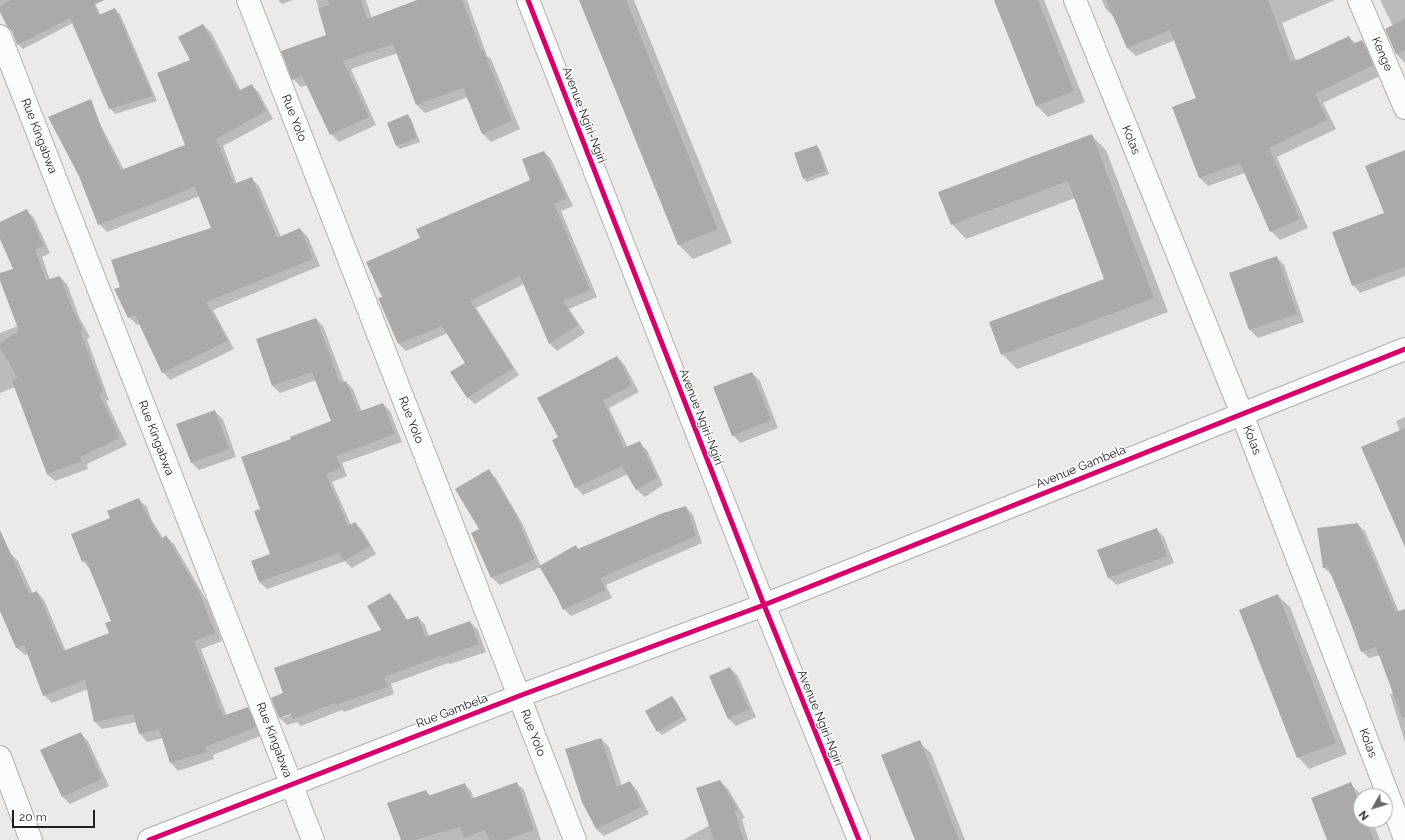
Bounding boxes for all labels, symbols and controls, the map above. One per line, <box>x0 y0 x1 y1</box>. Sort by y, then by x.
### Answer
street label: Kenge <box>1368 35 1396 73</box>
street label: Avenue Ngiri-Ngiri <box>559 65 609 165</box>
street label: Rue Yolo <box>278 92 310 144</box>
street label: Rue Kingabwa <box>18 96 60 176</box>
street label: Kolas <box>1119 123 1143 157</box>
street label: Avenue Ngiri-Ngiri <box>676 367 726 467</box>
street label: Rue Yolo <box>395 394 427 446</box>
street label: Rue Kingabwa <box>135 398 177 478</box>
street label: Kolas <box>1240 423 1264 457</box>
street label: Avenue Gambela <box>1034 442 1128 492</box>
street label: Avenue Ngiri-Ngiri <box>794 668 846 768</box>
street label: Rue Gambela <box>414 691 490 731</box>
street label: Rue Kingabwa <box>253 700 295 780</box>
street label: Rue Yolo <box>517 707 549 759</box>
street label: Kolas <box>1356 726 1380 760</box>
north arrow <box>1353 788 1393 828</box>
scale bar <box>14 802 97 828</box>
text: N <box>1356 808 1372 823</box>
text: 20 m <box>19 810 47 824</box>

